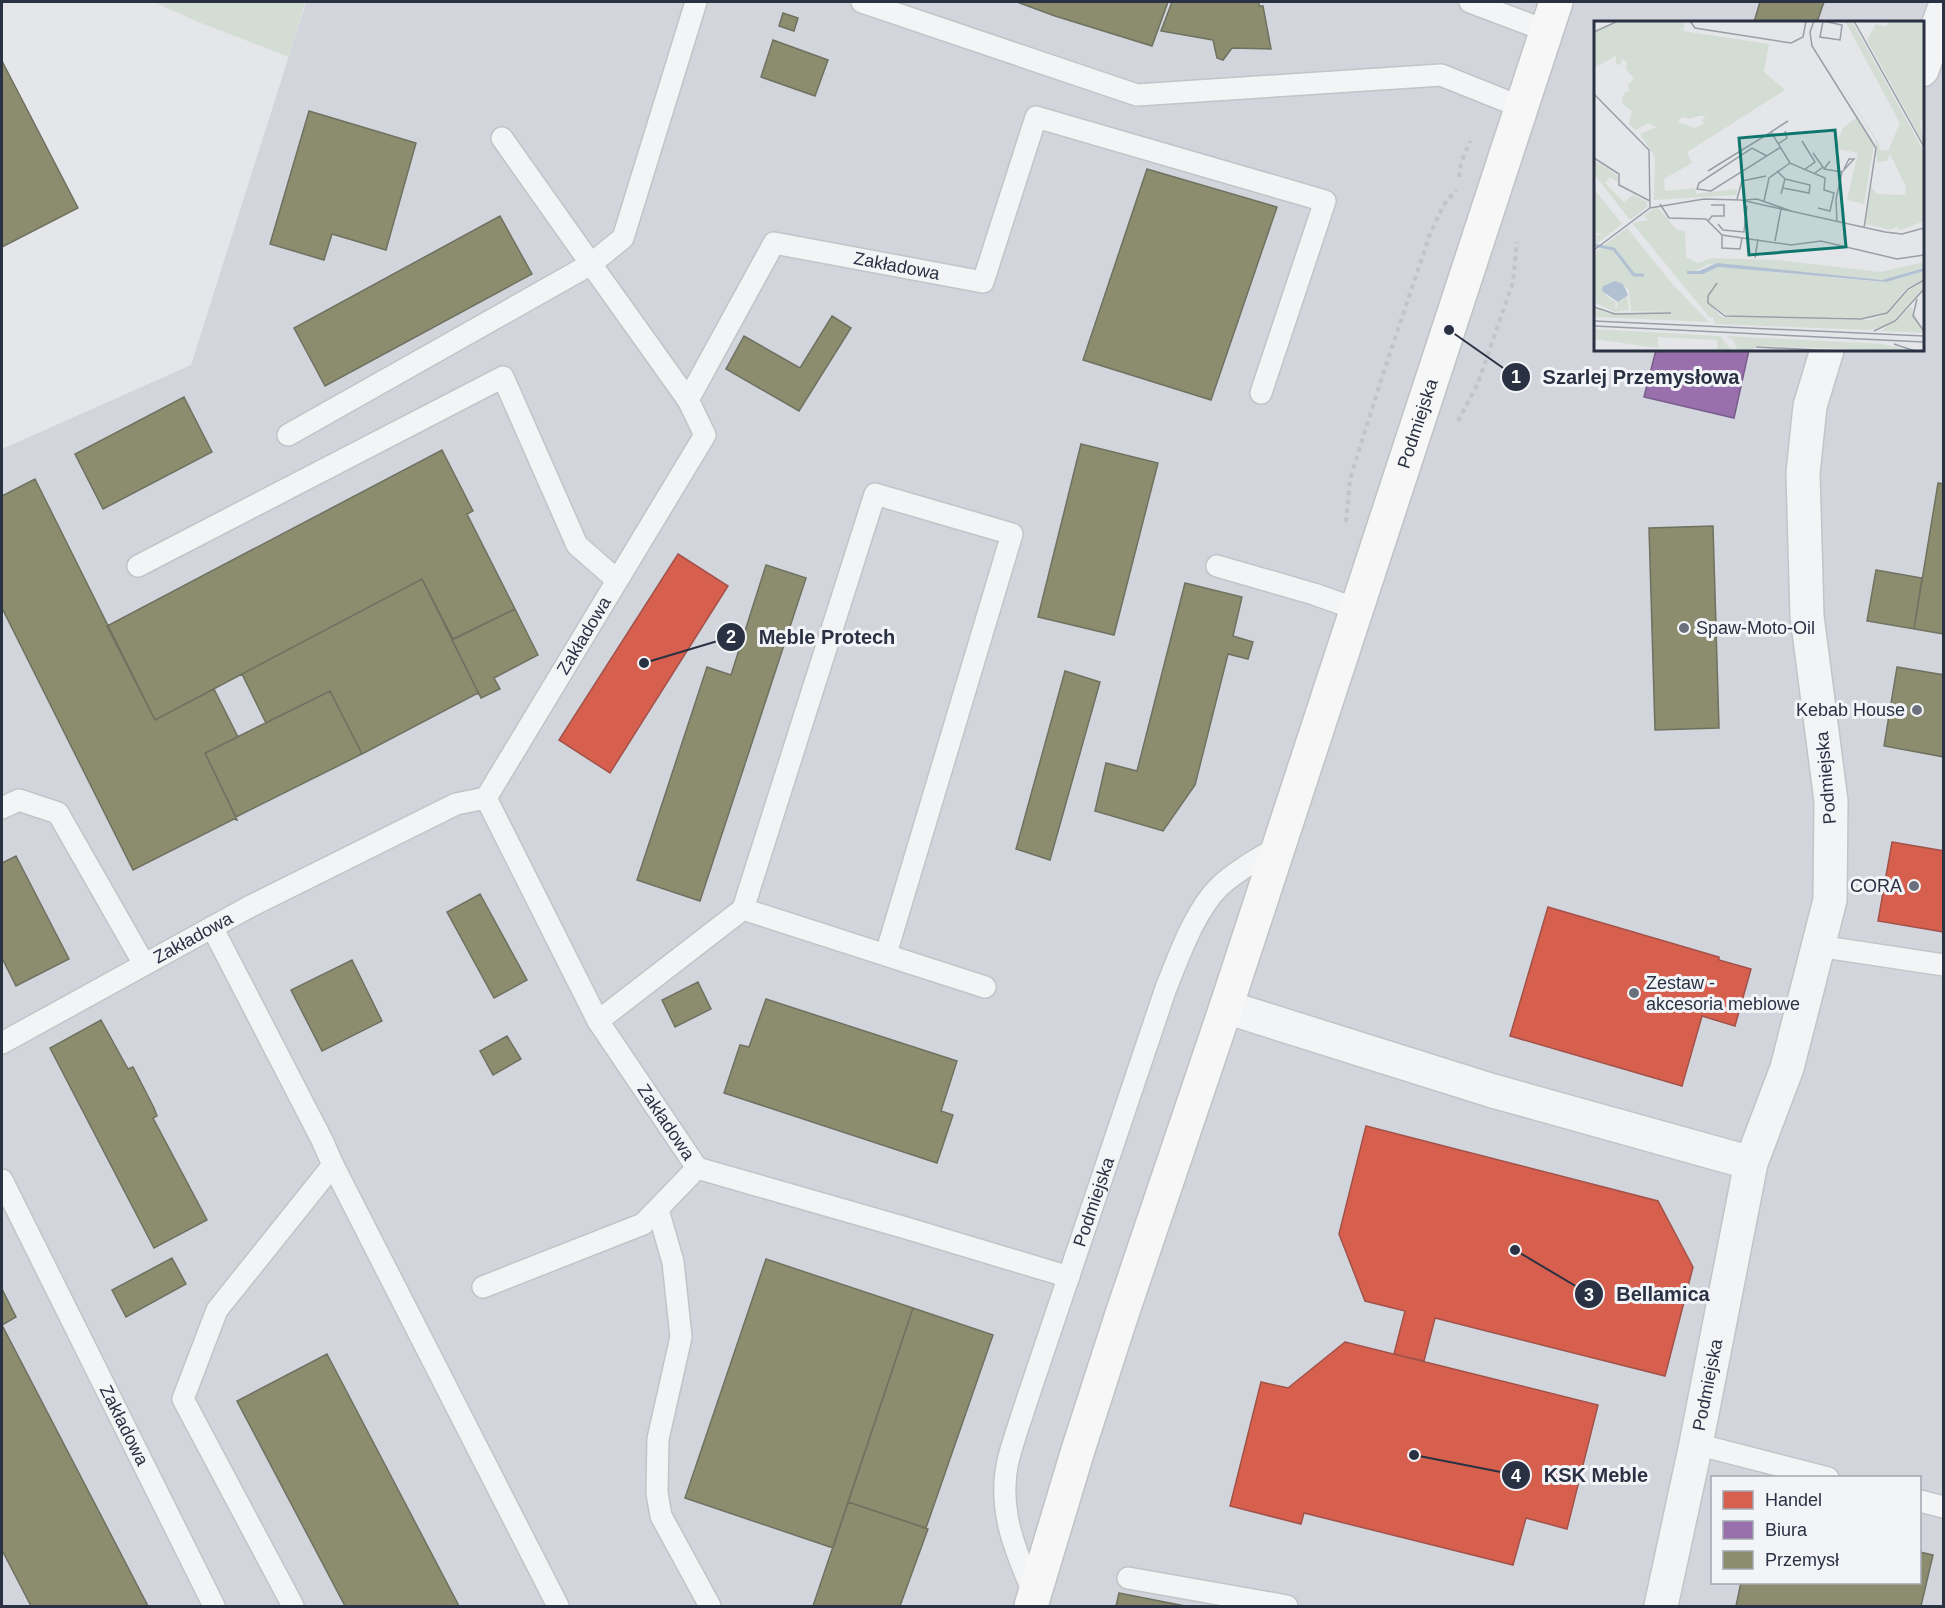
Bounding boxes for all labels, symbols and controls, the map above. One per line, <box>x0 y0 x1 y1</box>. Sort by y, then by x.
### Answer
inset map <box>1594 21 1924 351</box>
street label: Zakładowa <box>852 248 942 284</box>
callout: Szarlej Przemysłowa <box>1501 358 1751 396</box>
text: Szarlej Przemysłowa <box>1543 366 1740 388</box>
text: 1 <box>1511 367 1521 387</box>
street label: Podmiejska <box>1394 375 1442 471</box>
street label: Zakładowa <box>553 592 615 678</box>
callout: Meble Protech <box>716 618 907 656</box>
place label: Spaw-Moto-Oil <box>1696 618 1815 638</box>
marker: Spaw-Moto-Oil <box>1677 621 1691 635</box>
text: Meble Protech <box>759 626 895 648</box>
text: 2 <box>726 627 736 647</box>
place label: Kebab House <box>1796 700 1905 720</box>
marker: Kebab House <box>1910 703 1924 717</box>
street label: Podmiejska <box>1812 730 1840 825</box>
place label: CORA <box>1850 876 1902 896</box>
marker: CORA <box>1907 879 1921 893</box>
street label: Zakładowa <box>150 908 237 968</box>
place label: Zestaw - akcesoria meblowe <box>1646 973 1800 1014</box>
marker: Zestaw - akcesoria meblowe <box>1627 986 1641 1000</box>
street label: Zakładowa <box>633 1080 699 1164</box>
street label: Podmiejska <box>1069 1154 1118 1249</box>
callout: Bellamica <box>1574 1275 1722 1313</box>
text: Bellamica <box>1616 1283 1711 1305</box>
text: 3 <box>1584 1285 1594 1305</box>
street label: Podmiejska <box>1689 1336 1727 1432</box>
street label: Zakładowa <box>96 1382 153 1470</box>
callout: KSK Meble <box>1501 1456 1660 1494</box>
text: KSK Meble <box>1544 1464 1648 1486</box>
text: 4 <box>1511 1466 1521 1486</box>
legend <box>1711 1476 1921 1584</box>
text: Handel <box>1765 1490 1822 1510</box>
text: Biura <box>1765 1520 1808 1540</box>
text: Przemysł <box>1765 1550 1839 1570</box>

